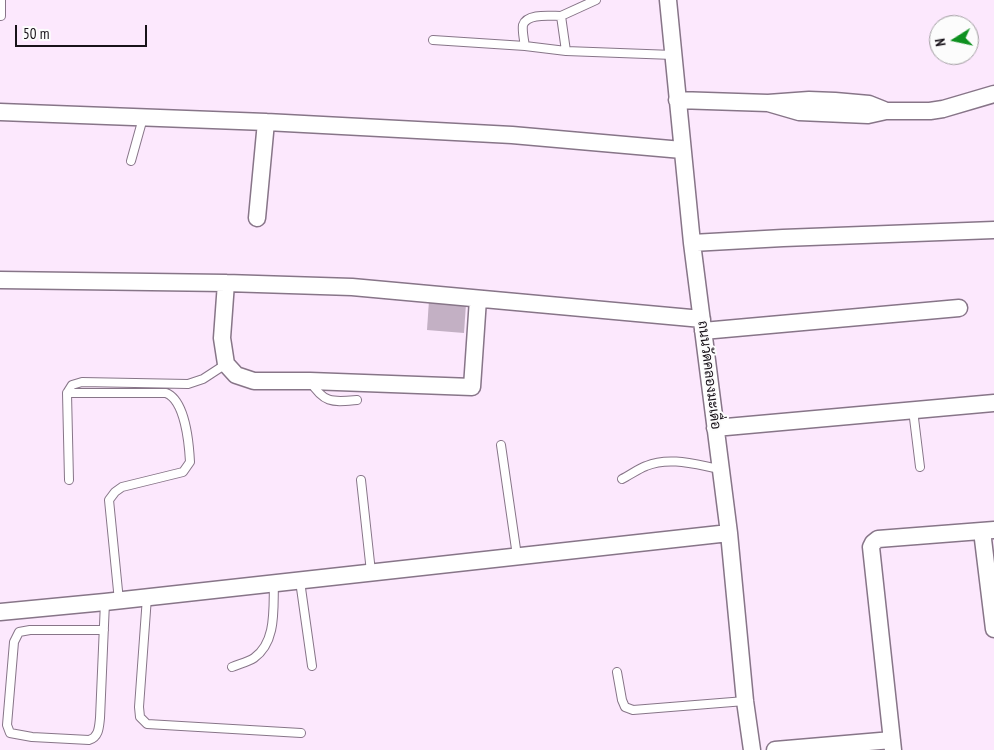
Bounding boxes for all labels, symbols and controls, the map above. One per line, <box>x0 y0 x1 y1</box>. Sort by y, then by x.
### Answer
scale bar <box>18 15 150 47</box>
north arrow <box>929 15 979 65</box>
text: 50 m <box>23 24 49 43</box>
text: N <box>931 37 950 48</box>
street label: ถนนวัดคลองมะเดื่อ <box>694 320 724 430</box>

